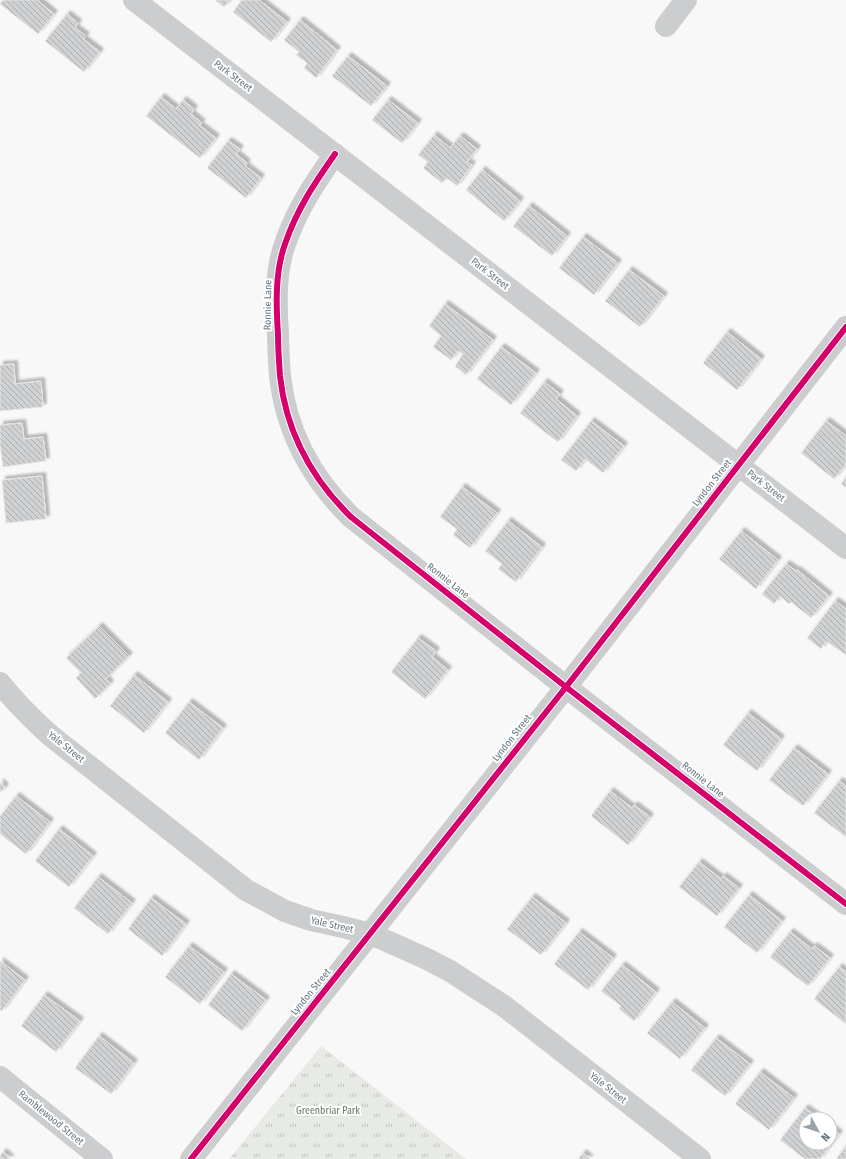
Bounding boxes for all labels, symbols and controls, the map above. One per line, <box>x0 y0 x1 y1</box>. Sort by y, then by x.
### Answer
street label: Park Street <box>212 58 255 95</box>
street label: Park Street <box>469 256 512 293</box>
street label: Ronnie Lane <box>262 280 274 330</box>
street label: Lyndon Street <box>690 457 735 509</box>
street label: Park Street <box>745 468 788 505</box>
street label: Ronnie Lane <box>424 561 472 601</box>
street label: Lyndon Street <box>490 712 535 764</box>
street label: Yale Street <box>45 729 87 766</box>
street label: Ronnie Lane <box>679 760 727 800</box>
street label: Yale Street <box>309 914 355 936</box>
street label: Lyndon Street <box>289 966 334 1018</box>
street label: Yale Street <box>587 1070 629 1107</box>
street label: Ramblewood Street <box>16 1088 86 1148</box>
park label: Greenbriar Park <box>296 1105 360 1117</box>
north arrow <box>798 1111 838 1151</box>
text: N <box>818 1130 832 1144</box>

